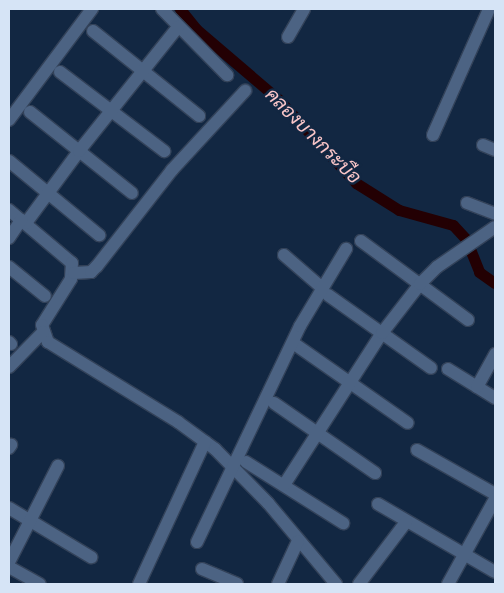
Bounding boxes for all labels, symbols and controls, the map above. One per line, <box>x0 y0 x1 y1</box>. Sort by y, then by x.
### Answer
water label: คลองบางกระบือ <box>260 83 366 189</box>

